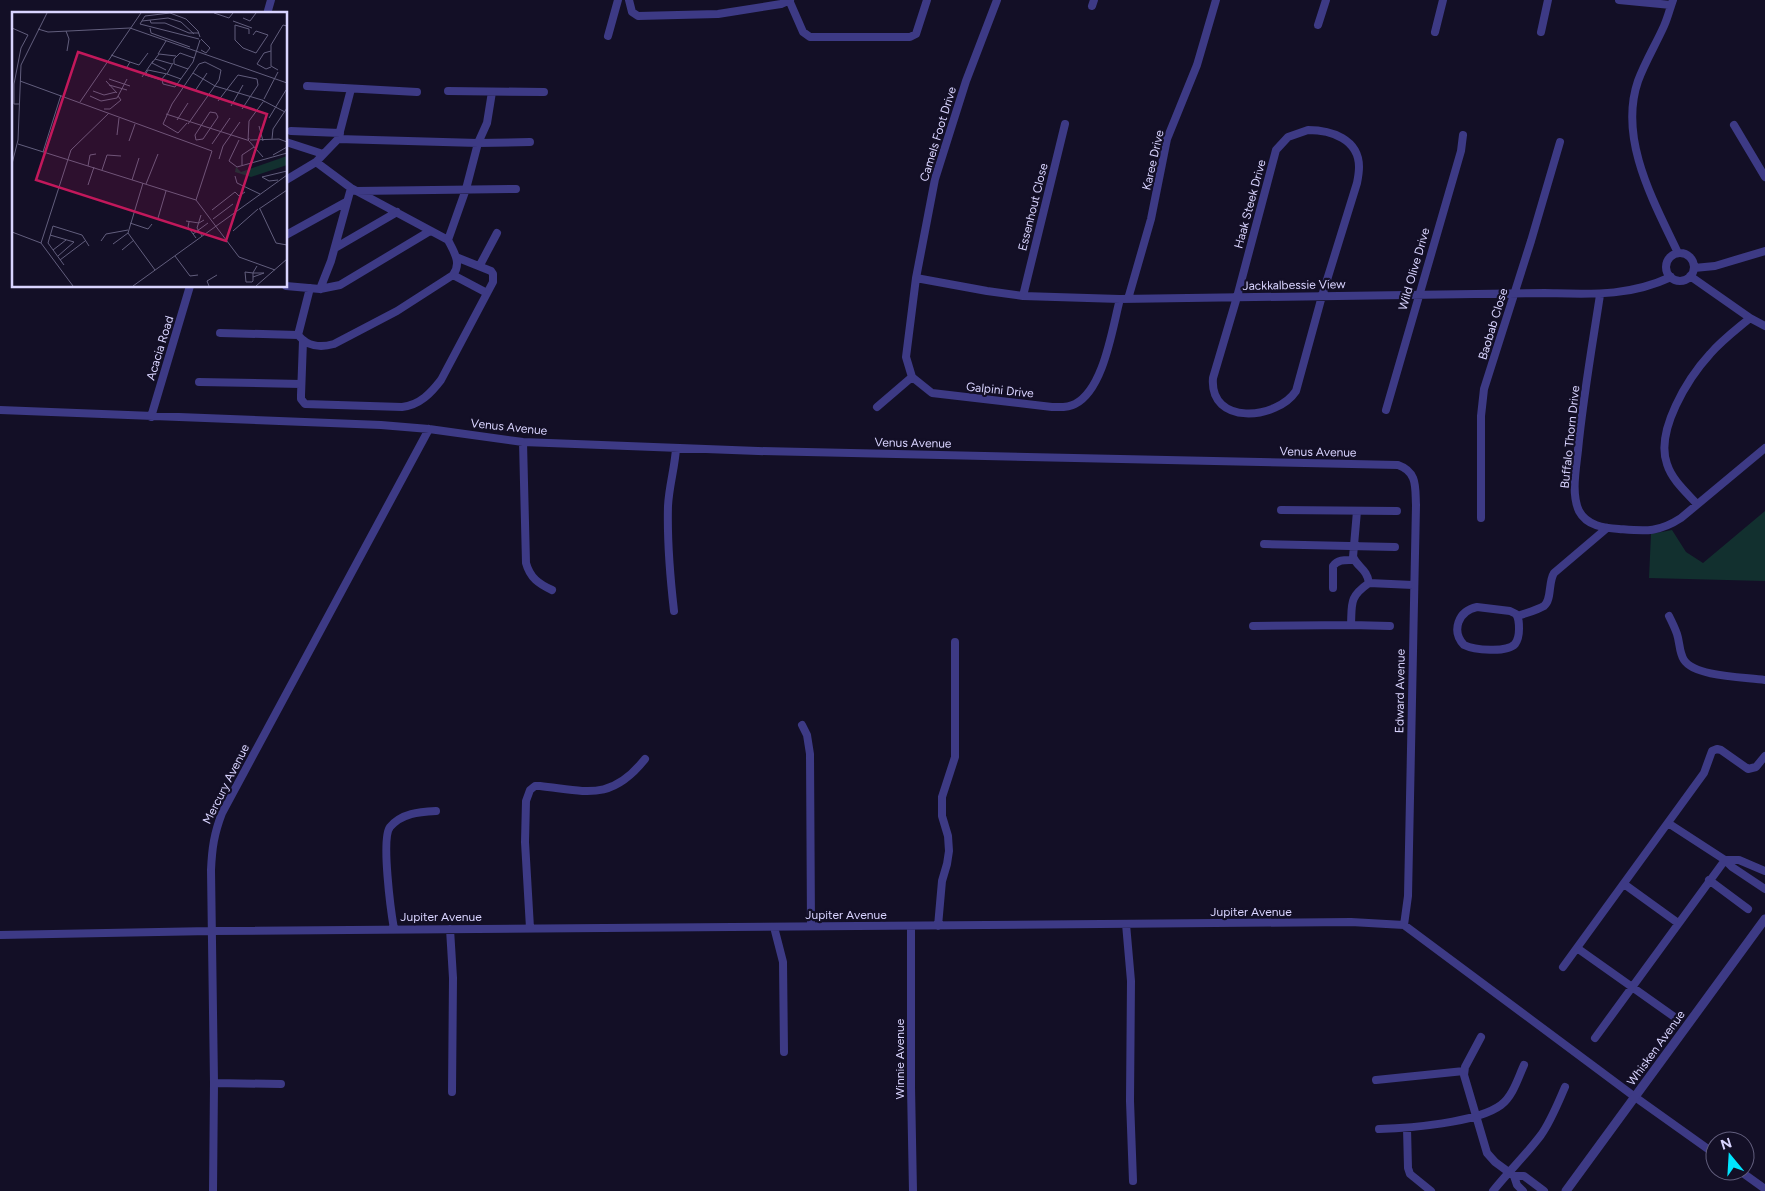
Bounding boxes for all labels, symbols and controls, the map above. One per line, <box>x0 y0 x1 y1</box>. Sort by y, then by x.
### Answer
inset map <box>12 12 288 288</box>
street label: Camels Foot Drive <box>917 85 959 183</box>
street label: Karee Drive <box>1139 128 1167 191</box>
street label: Haak Steek Drive <box>1231 158 1269 250</box>
street label: Essenhout Close <box>1015 161 1051 252</box>
street label: Wild Olive Drive <box>1396 226 1433 312</box>
street label: Jackkalbessie View <box>1242 277 1346 293</box>
street label: Baobab Close <box>1475 286 1511 361</box>
street label: Acacia Road <box>144 314 176 382</box>
street label: Galpini Drive <box>965 379 1035 401</box>
street label: Buffalo Thorn Drive <box>1558 384 1582 489</box>
street label: Venus Avenue <box>470 416 548 438</box>
street label: Venus Avenue <box>874 435 952 451</box>
street label: Venus Avenue <box>1279 444 1357 460</box>
street label: Edward Avenue <box>1392 648 1408 733</box>
street label: Mercury Avenue <box>200 741 252 826</box>
street label: Jupiter Avenue <box>1210 905 1292 919</box>
street label: Jupiter Avenue <box>805 908 887 922</box>
street label: Jupiter Avenue <box>400 910 482 924</box>
street label: Whisken Avenue <box>1624 1007 1688 1088</box>
street label: Winnie Avenue <box>893 1018 907 1099</box>
north arrow <box>1705 1131 1755 1181</box>
text: N <box>1718 1134 1734 1154</box>

